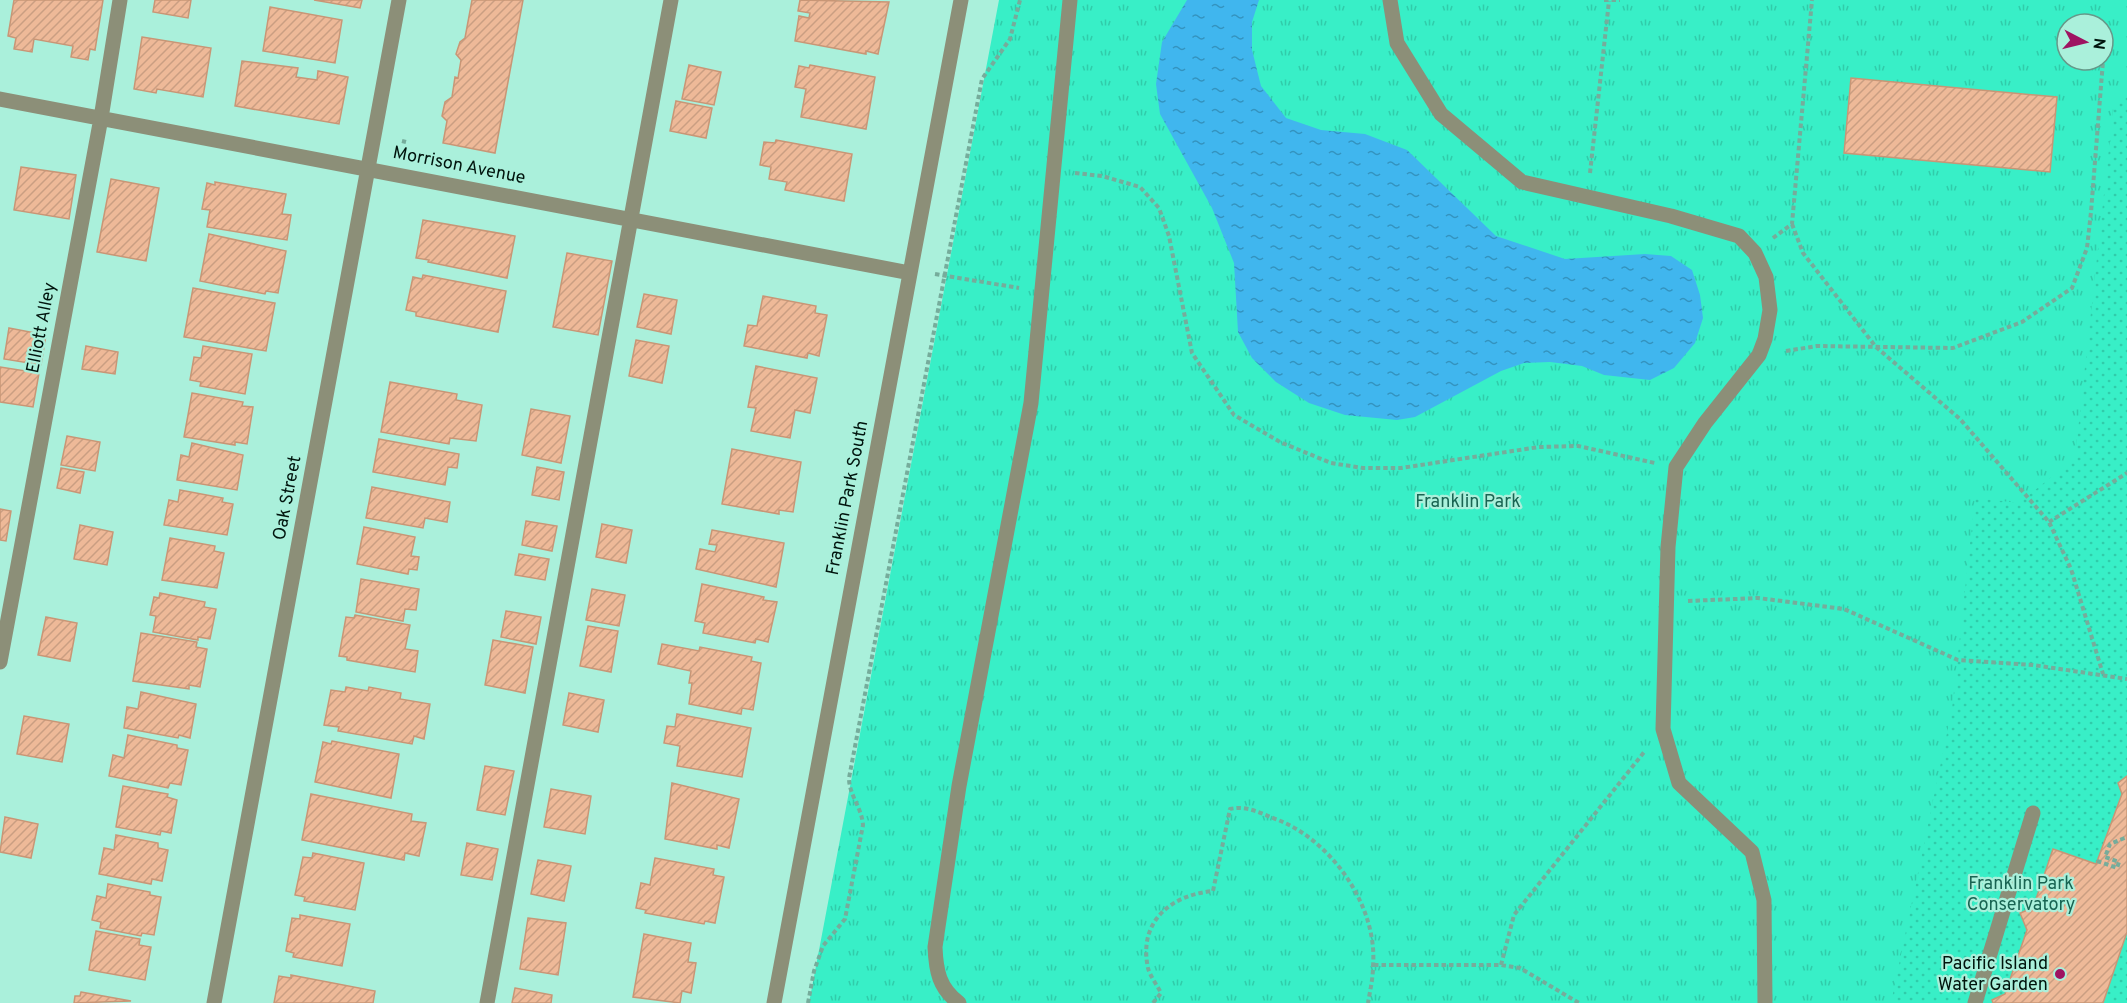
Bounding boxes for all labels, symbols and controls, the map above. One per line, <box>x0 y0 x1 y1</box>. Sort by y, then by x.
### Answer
north arrow <box>2055 12 2115 72</box>
text: N <box>2087 37 2109 51</box>
street label: Morrison Avenue <box>391 142 527 190</box>
street label: Elliott Alley <box>22 281 62 375</box>
street label: Franklin Park South <box>822 419 874 577</box>
street label: Oak Street <box>269 454 307 542</box>
park label: Franklin Park <box>1415 491 1521 514</box>
park label: Franklin Park Conservatory <box>1967 873 2075 917</box>
place label: Pacific Island Water Garden <box>1938 953 2048 997</box>
marker: Pacific Island Water Garden <box>2053 967 2067 981</box>

